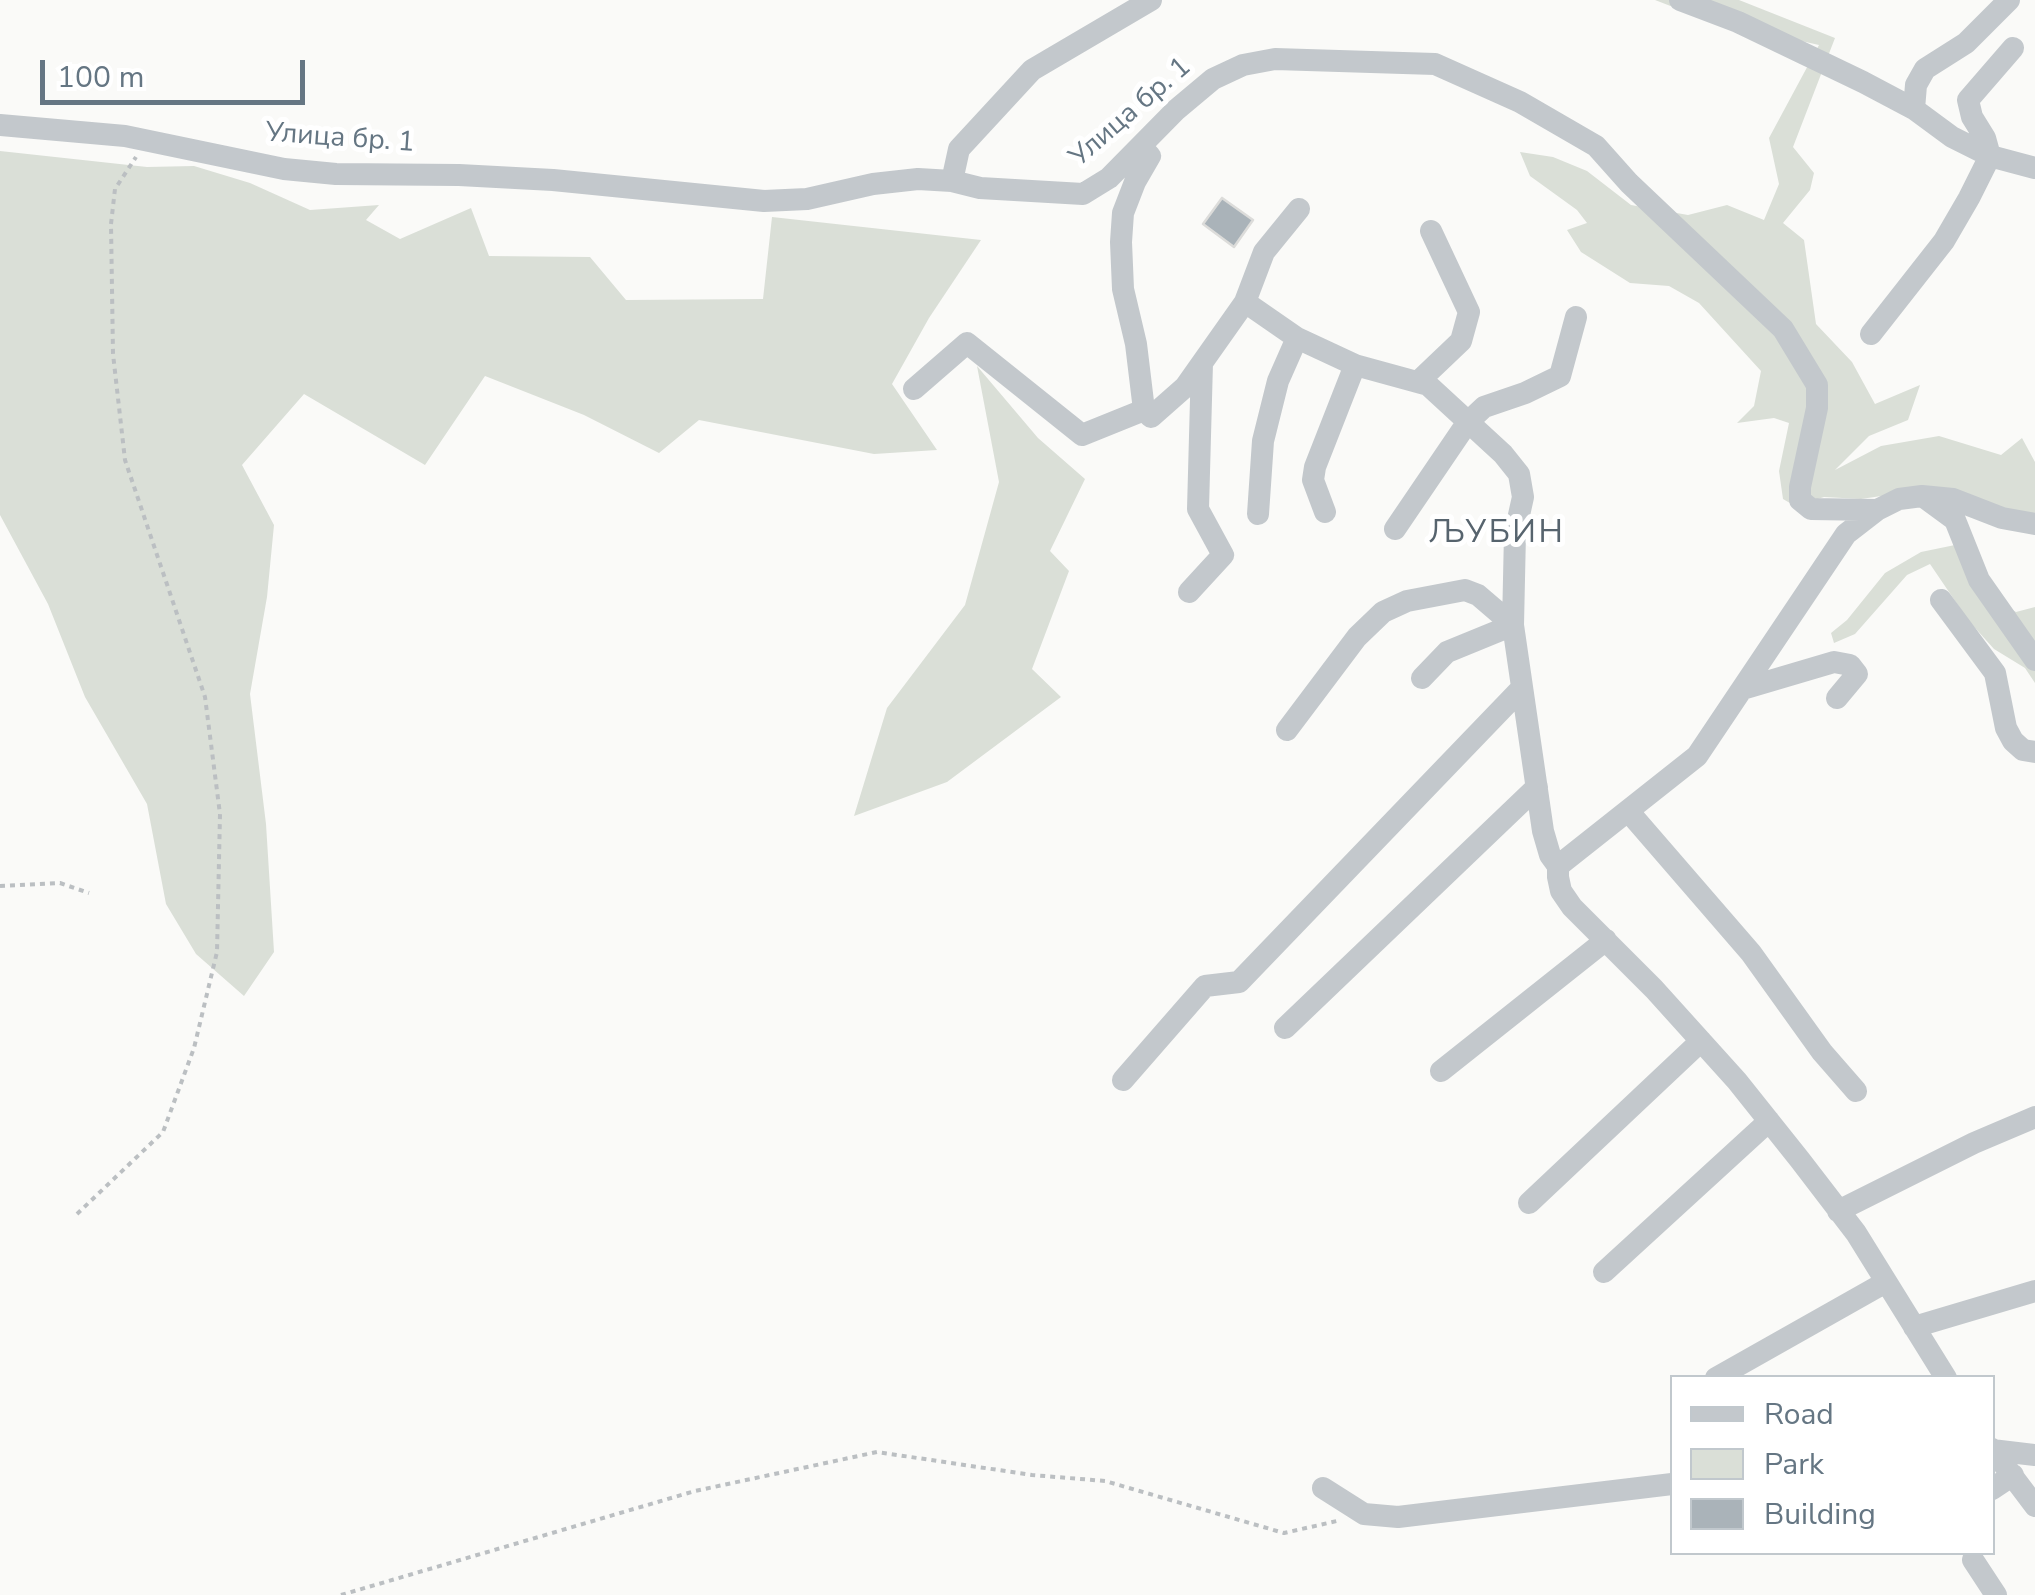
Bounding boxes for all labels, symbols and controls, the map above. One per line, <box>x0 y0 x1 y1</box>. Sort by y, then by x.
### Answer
scale bar <box>45 40 310 102</box>
street label: Улица бр. 1 <box>1064 51 1198 175</box>
text: 100 m <box>57 57 144 98</box>
street label: Улица бр. 1 <box>264 117 416 161</box>
district label: ЉУБИН <box>1429 515 1565 553</box>
legend <box>1670 1375 1995 1555</box>
text: Road <box>1764 1394 1834 1435</box>
text: Park <box>1764 1444 1824 1485</box>
text: Building <box>1764 1494 1876 1535</box>

